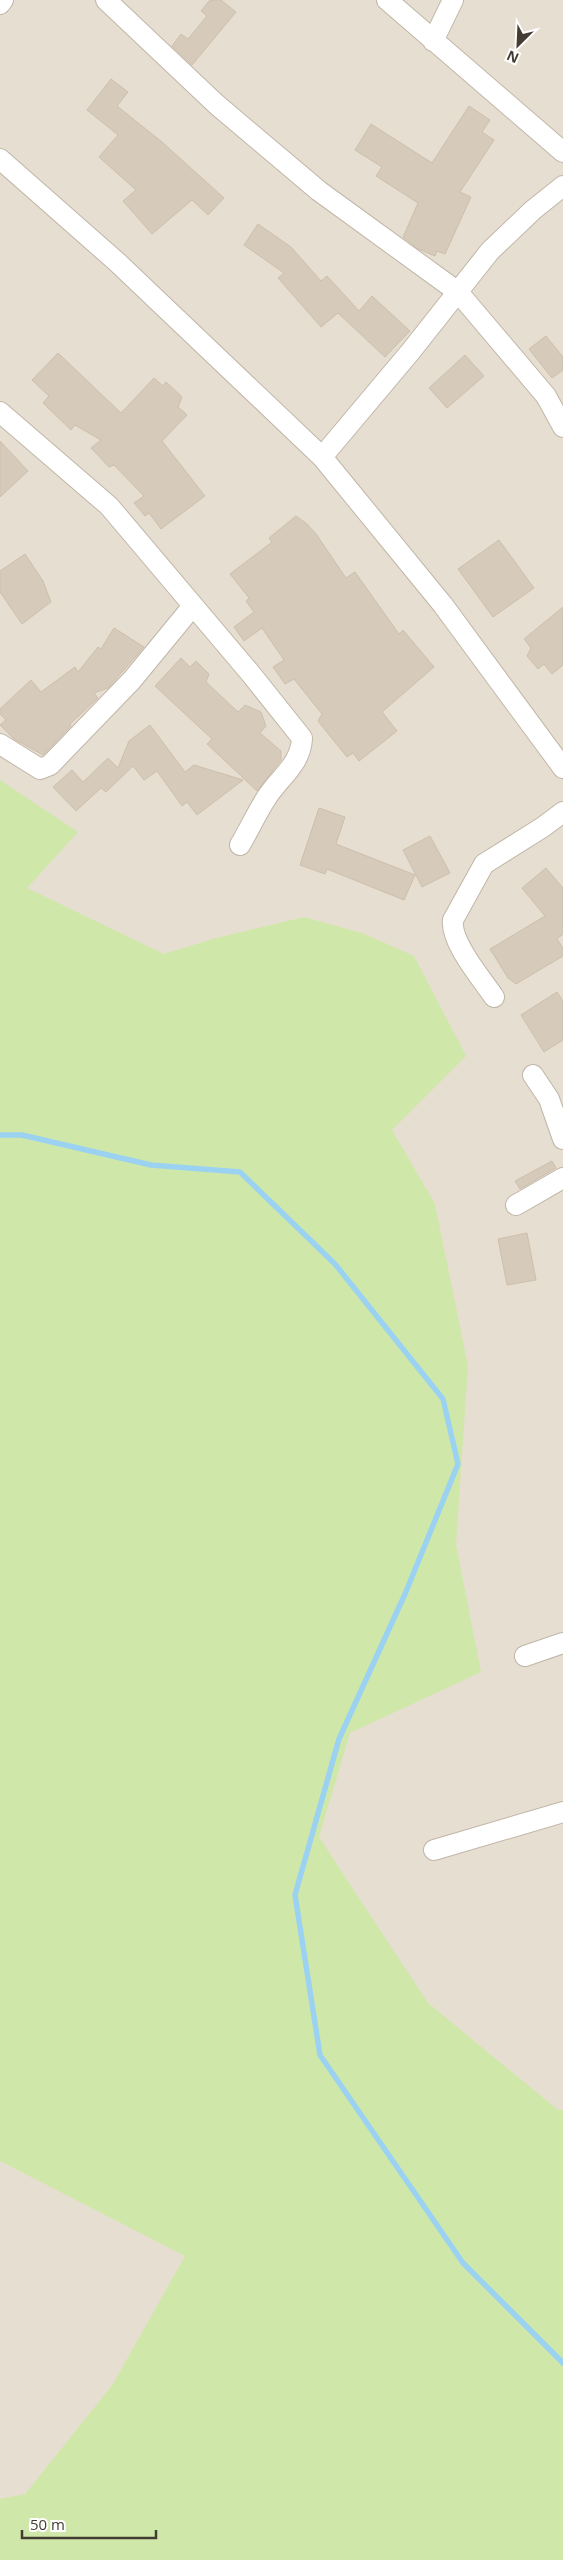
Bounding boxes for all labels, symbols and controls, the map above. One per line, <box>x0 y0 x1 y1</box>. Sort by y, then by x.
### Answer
north arrow <box>493 20 543 70</box>
text: N <box>503 46 522 68</box>
scale bar <box>22 2508 156 2540</box>
text: 50 m <box>30 2514 65 2534</box>

